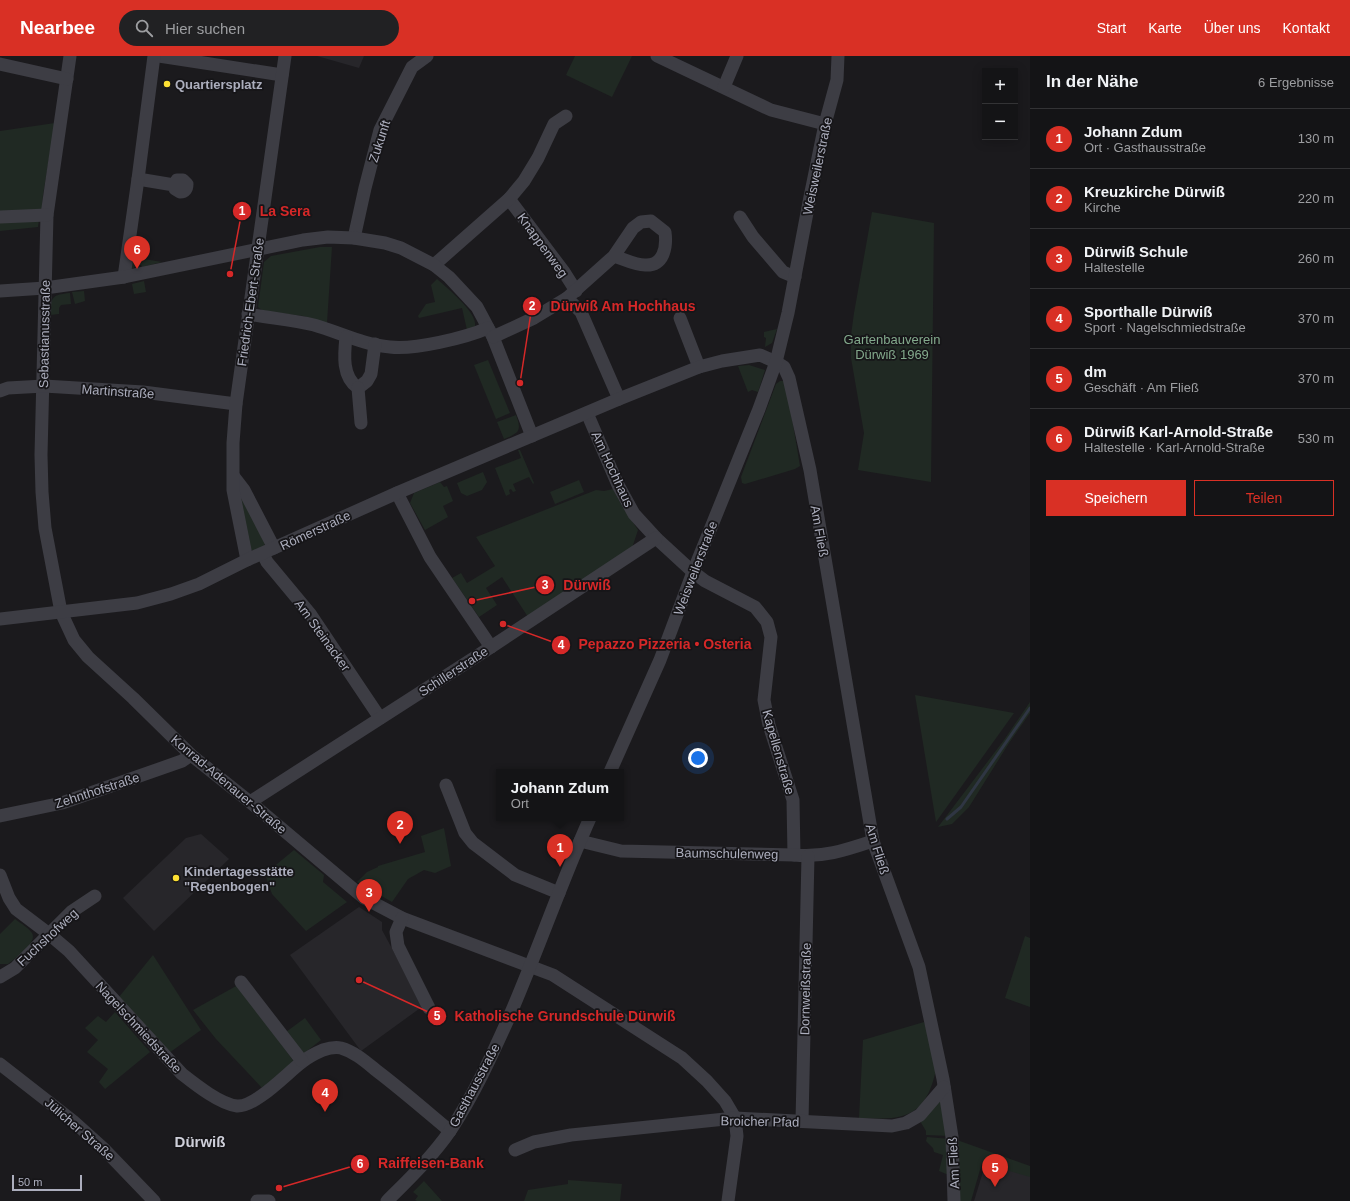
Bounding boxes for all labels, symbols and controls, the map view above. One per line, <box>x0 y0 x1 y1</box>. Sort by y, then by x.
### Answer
search box <box>119 10 399 46</box>
text: Nearbee <box>20 17 95 38</box>
icon: search <box>133 17 155 39</box>
text: Hier suchen <box>165 20 245 37</box>
text: Start <box>1097 20 1126 36</box>
text: Karte <box>1148 20 1182 36</box>
text: Über uns <box>1204 20 1261 36</box>
text: Kontakt <box>1283 20 1330 36</box>
map controls <box>982 68 1018 140</box>
button: + <box>982 68 1018 104</box>
text: In der Nähe <box>1046 72 1139 91</box>
text: 6 Ergebnisse <box>1258 75 1334 90</box>
place label: Quartiersplatz <box>175 77 263 92</box>
marker: Quartiersplatz <box>162 79 172 89</box>
button: − <box>982 104 1018 140</box>
street label: Weisweilerstraße <box>800 116 835 216</box>
street label: Zukunft <box>366 118 393 164</box>
text: Johann Zdum <box>1084 123 1182 140</box>
text: 1 <box>1055 131 1063 146</box>
text: 130 m <box>1298 131 1334 146</box>
text: Ort · Gasthausstraße <box>1084 140 1206 155</box>
text: Kreuzkirche Dürwiß <box>1084 183 1225 200</box>
text: 2 <box>1055 191 1063 206</box>
text: 220 m <box>1298 191 1334 206</box>
callout: La Sera <box>232 198 318 224</box>
text: Kirche <box>1084 200 1121 215</box>
text: La Sera <box>260 203 311 219</box>
text: 1 <box>239 204 246 218</box>
street label: Knappenweg <box>514 210 571 280</box>
pin: 6 <box>124 236 150 269</box>
street label: Friedrich-Ebert-Straße <box>234 237 267 367</box>
text: Dürwiß Schule <box>1084 243 1188 260</box>
text: 3 <box>1055 251 1063 266</box>
text: 260 m <box>1298 251 1334 266</box>
text: Haltestelle <box>1084 260 1145 275</box>
street label: Sebastianusstraße <box>36 280 53 388</box>
callout: Dürwiß Am Hochhaus <box>522 293 703 319</box>
text: Dürwiß Am Hochhaus <box>551 298 696 314</box>
text: 2 <box>529 299 536 313</box>
text: Sporthalle Dürwiß <box>1084 303 1212 320</box>
text: 4 <box>1055 311 1063 326</box>
text: 370 m <box>1298 311 1334 326</box>
text: Sport · Nagelschmiedstraße <box>1084 320 1246 335</box>
park label: Gartenbauverein Dürwiß 1969 <box>844 332 940 362</box>
text: dm <box>1084 363 1107 380</box>
text: 5 <box>1055 371 1063 386</box>
text: 370 m <box>1298 371 1334 386</box>
text: Geschäft · Am Fließ <box>1084 380 1199 395</box>
street label: Martinstraße <box>81 381 155 402</box>
text: Dürwiß Karl-Arnold-Straße <box>1084 423 1273 440</box>
street label: Am Hochhaus <box>588 429 637 510</box>
text: 6 <box>1055 431 1063 446</box>
text: 530 m <box>1298 431 1334 446</box>
text: Haltestelle · Karl-Arnold-Straße <box>1084 440 1265 455</box>
button: Speichern <box>1046 480 1186 516</box>
button: Teilen <box>1194 480 1334 516</box>
street label: Am Fließ <box>808 504 831 558</box>
street label: Römerstraße <box>278 508 353 553</box>
street label: Weisweilerstraße <box>671 519 720 617</box>
callout: Dürwiß <box>535 572 618 598</box>
text: Dürwiß <box>563 577 611 593</box>
text: 3 <box>542 578 549 592</box>
street label: Am Steinacker <box>292 597 354 674</box>
callout: Pepazzo Pizzeria • Osteria <box>551 632 760 658</box>
text: Pepazzo Pizzeria • Osteria <box>579 636 752 652</box>
text: 4 <box>558 638 565 652</box>
street label: Schillerstraße <box>416 643 491 699</box>
street label: Kapellenstraße <box>759 708 798 796</box>
street label: Konrad-Adenauer-Straße <box>168 732 289 837</box>
your location <box>688 748 708 768</box>
popup <box>496 769 624 821</box>
street label: Zehnthofstraße <box>53 770 141 811</box>
text: Johann Zdum <box>511 779 609 796</box>
text: Ort <box>511 796 529 811</box>
pin: 2 <box>387 811 413 844</box>
street label: Am Fließ <box>863 822 892 876</box>
pin: 1 <box>547 834 573 867</box>
street label: Baumschulenweg <box>676 845 778 862</box>
place label: Kindertagesstätte "Regenbogen" <box>184 864 294 894</box>
marker: Kindertagesstätte "Regenbogen" <box>171 873 181 883</box>
pin: 3 <box>356 879 382 912</box>
street label: Fuchshofweg <box>14 906 81 969</box>
street label: Dornweißstraße <box>797 943 814 1035</box>
street label: Nagelschmiedstraße <box>92 979 185 1076</box>
callout: Katholische Grundschule Dürwiß <box>427 1003 684 1029</box>
text: Katholische Grundschule Dürwiß <box>455 1008 676 1024</box>
text: 5 <box>434 1009 441 1023</box>
street label: Gasthausstraße <box>446 1041 503 1130</box>
pin: 4 <box>312 1079 338 1112</box>
street label: Jülicher Straße <box>42 1095 118 1164</box>
street label: Broicher Pfad <box>720 1113 799 1130</box>
district label: Dürwiß <box>175 1133 225 1150</box>
street label: Am Fließ <box>945 1137 962 1189</box>
callout: Raiffeisen-Bank <box>350 1151 492 1177</box>
pin: 5 <box>982 1154 1008 1187</box>
text: Raiffeisen-Bank <box>378 1155 484 1171</box>
text: 6 <box>357 1157 364 1171</box>
scale bar <box>12 1173 82 1192</box>
text: 50 m <box>18 1176 42 1188</box>

